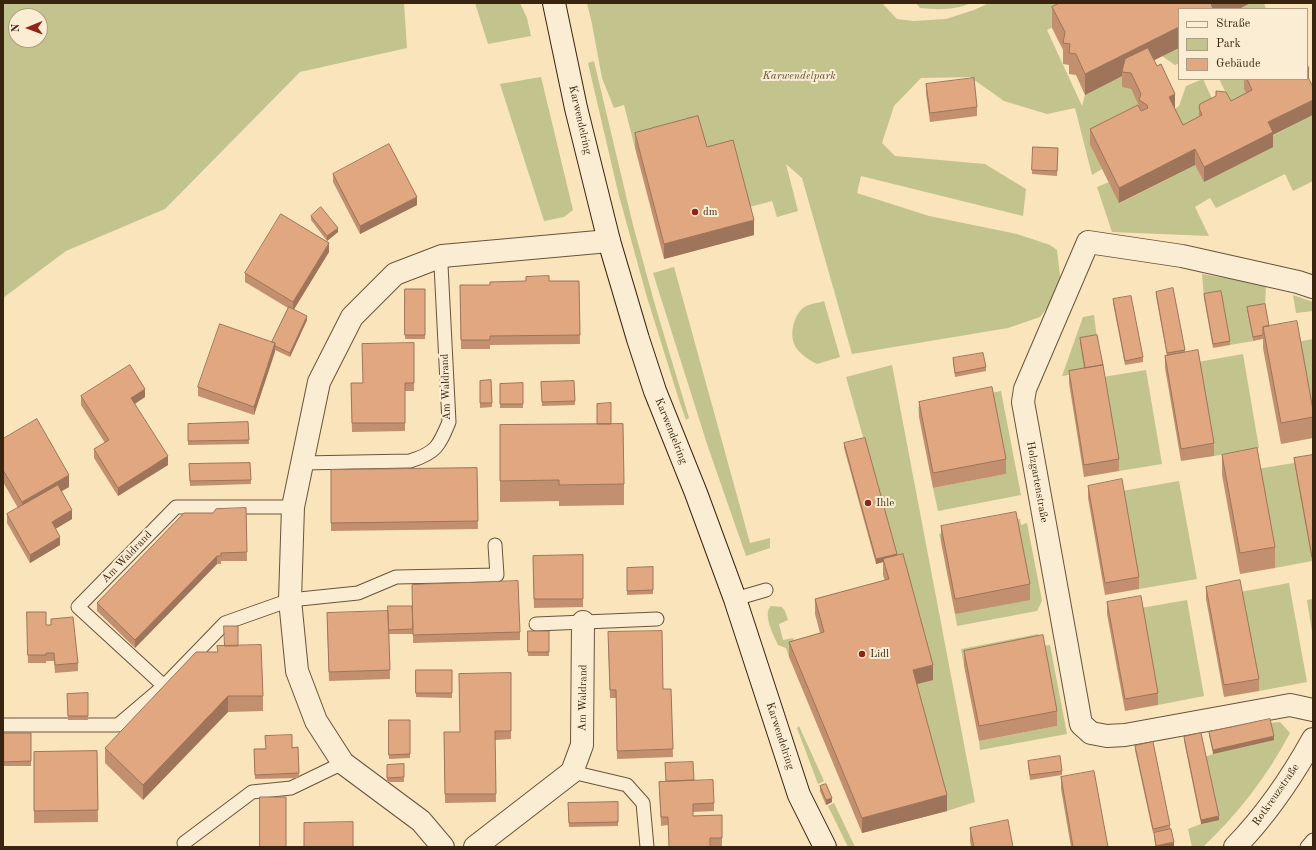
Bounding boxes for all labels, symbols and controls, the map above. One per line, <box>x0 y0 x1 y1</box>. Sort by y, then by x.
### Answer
north arrow <box>8 8 48 48</box>
legend <box>1178 8 1308 80</box>
text: Straße <box>1216 18 1250 30</box>
text: N <box>11 24 22 32</box>
text: Park <box>1216 38 1241 50</box>
text: Gebäude <box>1216 58 1260 70</box>
park label: Karwendelpark <box>762 69 836 83</box>
street label: Karwendelring <box>566 84 594 156</box>
place label: dm <box>703 205 717 219</box>
marker: dm <box>690 207 700 217</box>
street label: Am Waldrand <box>438 353 454 421</box>
street label: Karwendelring <box>652 396 690 466</box>
street label: Holzgartenstraße <box>1023 440 1051 524</box>
place label: Ihle <box>876 496 894 510</box>
marker: Ihle <box>863 498 873 508</box>
street label: Am Waldrand <box>99 528 155 586</box>
place label: Lidl <box>870 647 889 661</box>
marker: Lidl <box>857 649 867 659</box>
street label: Am Waldrand <box>576 664 590 732</box>
street label: Karwendelring <box>763 700 797 772</box>
street label: Rotkreuzstraße <box>1250 761 1302 829</box>

